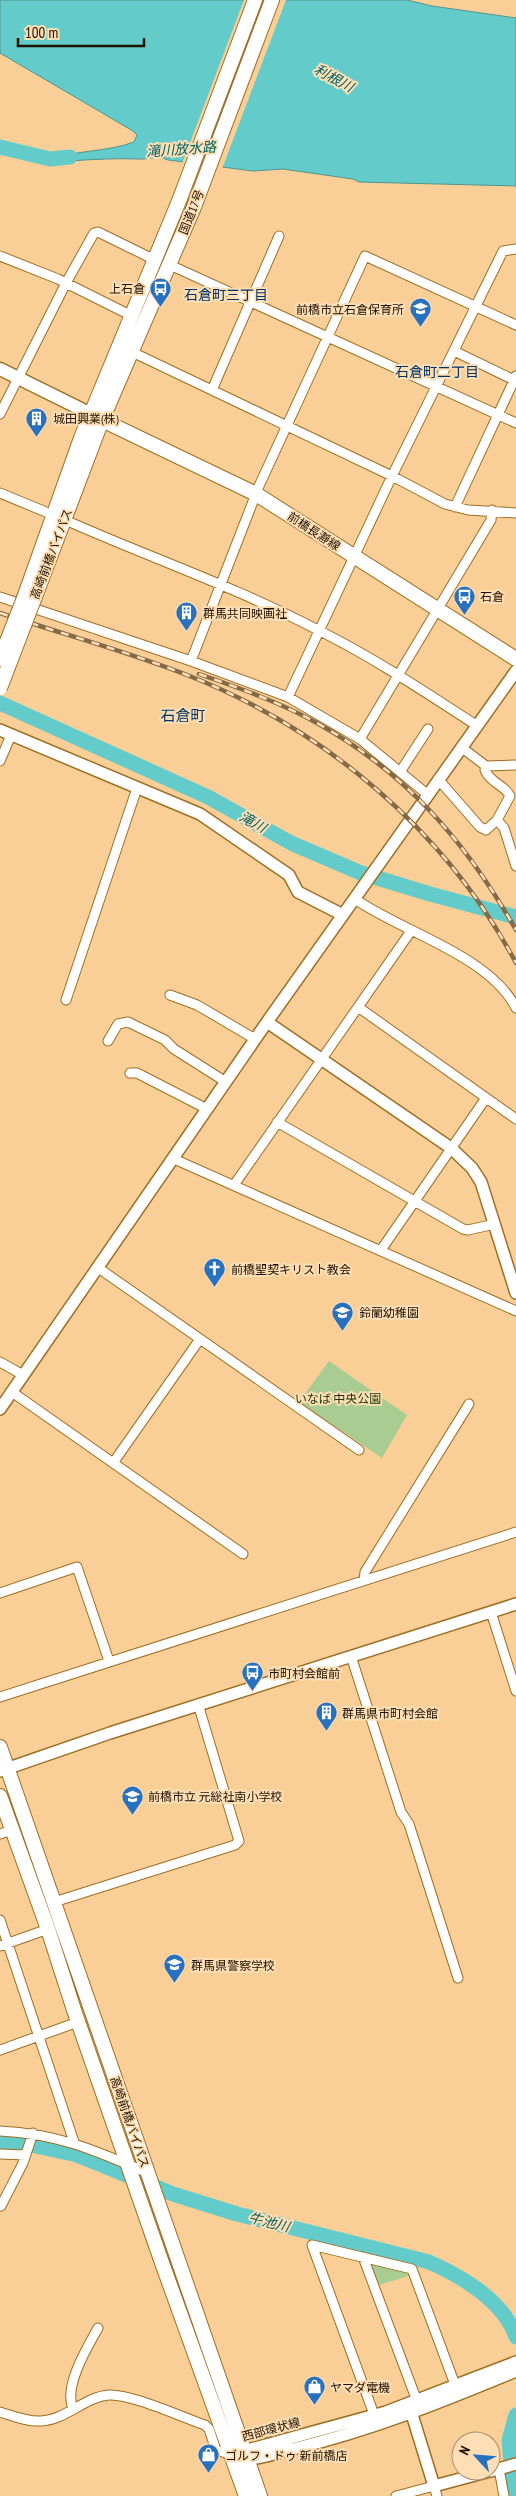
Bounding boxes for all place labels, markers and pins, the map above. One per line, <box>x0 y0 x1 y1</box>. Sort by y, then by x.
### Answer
bus stop icon: 上石倉 <box>149 276 173 307</box>
place label: 上石倉 <box>109 281 145 296</box>
school or university icon: 前橋市立石倉保育所 <box>408 297 432 328</box>
place label: 前橋市立石倉保育所 <box>296 302 404 317</box>
building icon: 城田興業(株) <box>25 406 49 437</box>
place label: 城田興業(株) <box>53 411 119 426</box>
bus stop icon: 石倉 <box>452 584 476 615</box>
place label: 石倉 <box>480 589 504 604</box>
building icon: 群馬共同映画社 <box>175 601 199 632</box>
place label: 群馬共同映画社 <box>203 606 287 621</box>
church icon: 前橋聖契キリスト教会 <box>203 1257 227 1288</box>
place label: 前橋聖契キリスト教会 <box>231 1262 351 1277</box>
school or university icon: 鈴蘭幼稚園 <box>331 1300 355 1331</box>
place label: 鈴蘭幼稚園 <box>359 1305 419 1320</box>
bus stop icon: 市町村会館前 <box>240 1661 264 1692</box>
place label: 市町村会館前 <box>268 1666 340 1681</box>
building icon: 群馬県市町村会館 <box>314 1701 338 1732</box>
place label: 群馬県市町村会館 <box>342 1706 438 1721</box>
school or university icon: 前橋市立 元総社南小学校 <box>120 1784 144 1815</box>
place label: 前橋市立 元総社南小学校 <box>148 1789 283 1804</box>
school or university icon: 群馬県警察学校 <box>163 1953 187 1984</box>
place label: 群馬県警察学校 <box>191 1958 275 1973</box>
shop icon: ヤマダ電機 <box>302 2375 326 2406</box>
place label: ヤマダ電機 <box>330 2380 390 2395</box>
shop icon: ゴルフ・ドゥ 新前橋店 <box>197 2443 221 2474</box>
place label: ゴルフ・ドゥ 新前橋店 <box>225 2448 348 2463</box>

